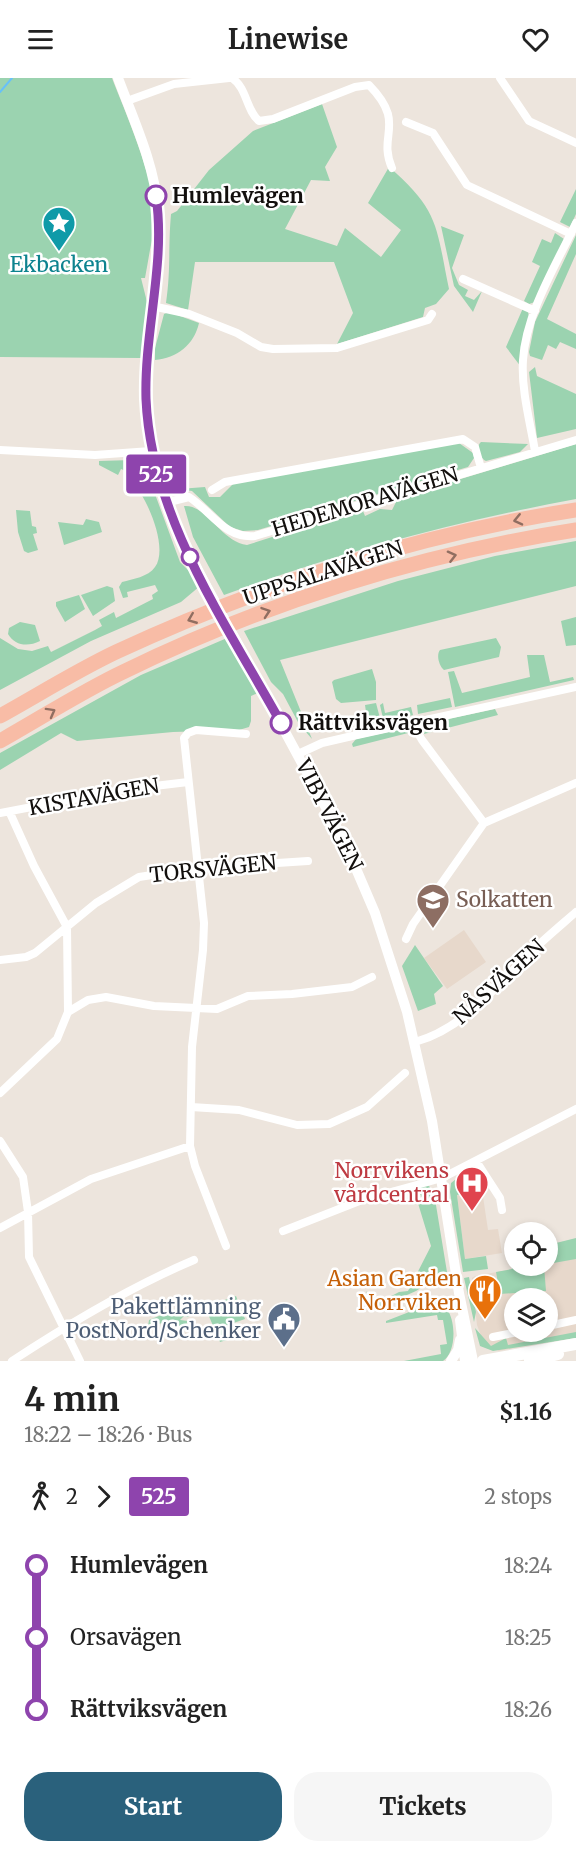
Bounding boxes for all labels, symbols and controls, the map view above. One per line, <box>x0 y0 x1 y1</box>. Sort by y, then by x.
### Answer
text: Linewise <box>228 22 348 56</box>
icon: menu <box>24 23 57 56</box>
icon: heart <box>519 23 552 56</box>
place label: Humlevägen <box>172 182 304 209</box>
marker: Humlevägen <box>145 185 167 207</box>
place icon: Ekbacken <box>41 205 77 252</box>
place label: Ekbacken <box>10 251 108 278</box>
line badge: 525 <box>122 454 190 494</box>
street label: HEDEMORAVÄGEN <box>268 460 461 543</box>
text: 525 <box>138 461 174 488</box>
one-way arrow <box>514 512 524 525</box>
street label: UPPSALAVÄGEN <box>239 534 406 611</box>
unlabelled marker <box>181 548 199 566</box>
one-way arrow <box>447 550 457 563</box>
one-way arrow <box>260 607 271 620</box>
one-way arrow <box>187 612 198 625</box>
one-way arrow <box>45 708 55 719</box>
place label: Rättviksvägen <box>298 709 448 736</box>
marker: Rättviksvägen <box>270 712 292 734</box>
street label: VIBYVÄGEN <box>289 754 369 875</box>
street label: KISTAVÄGEN <box>26 772 161 821</box>
street label: TORSVÄGEN <box>148 848 278 889</box>
school or university icon: Solkatten <box>415 882 451 929</box>
place label: Solkatten <box>456 886 553 913</box>
street label: NÅSVÄGEN <box>447 933 550 1030</box>
place label: Norrvikens vårdcentral <box>333 1157 449 1208</box>
hospital icon: Norrvikens vårdcentral <box>454 1165 490 1212</box>
map controls <box>504 1222 558 1342</box>
button: locate <box>504 1222 558 1276</box>
place label: Asian Garden Norrviken <box>326 1265 462 1316</box>
restaurant icon: Asian Garden Norrviken <box>467 1273 503 1320</box>
button: layers <box>504 1288 558 1342</box>
place label: Pakettlämning PostNord/Schenker <box>66 1293 261 1344</box>
public building icon: Pakettlämning PostNord/Schenker <box>266 1301 302 1348</box>
text: 4 min <box>24 1379 120 1420</box>
text: $1.16 <box>499 1398 552 1426</box>
text: 18:22 – 18:26 · Bus <box>24 1422 192 1447</box>
icon: walk <box>24 1480 57 1513</box>
icon: forward <box>87 1480 120 1513</box>
text: 525 <box>141 1483 177 1510</box>
text: 2 <box>66 1484 78 1509</box>
text: 2 stops <box>484 1484 552 1509</box>
text: Humlevägen <box>70 1551 208 1579</box>
text: 18:24 <box>504 1553 552 1578</box>
text: Orsavägen <box>70 1623 182 1651</box>
text: 18:25 <box>505 1625 552 1650</box>
text: Rättviksvägen <box>70 1695 227 1723</box>
text: 18:26 <box>504 1697 552 1722</box>
button: Start <box>24 1772 282 1841</box>
button: Tickets <box>294 1772 552 1841</box>

